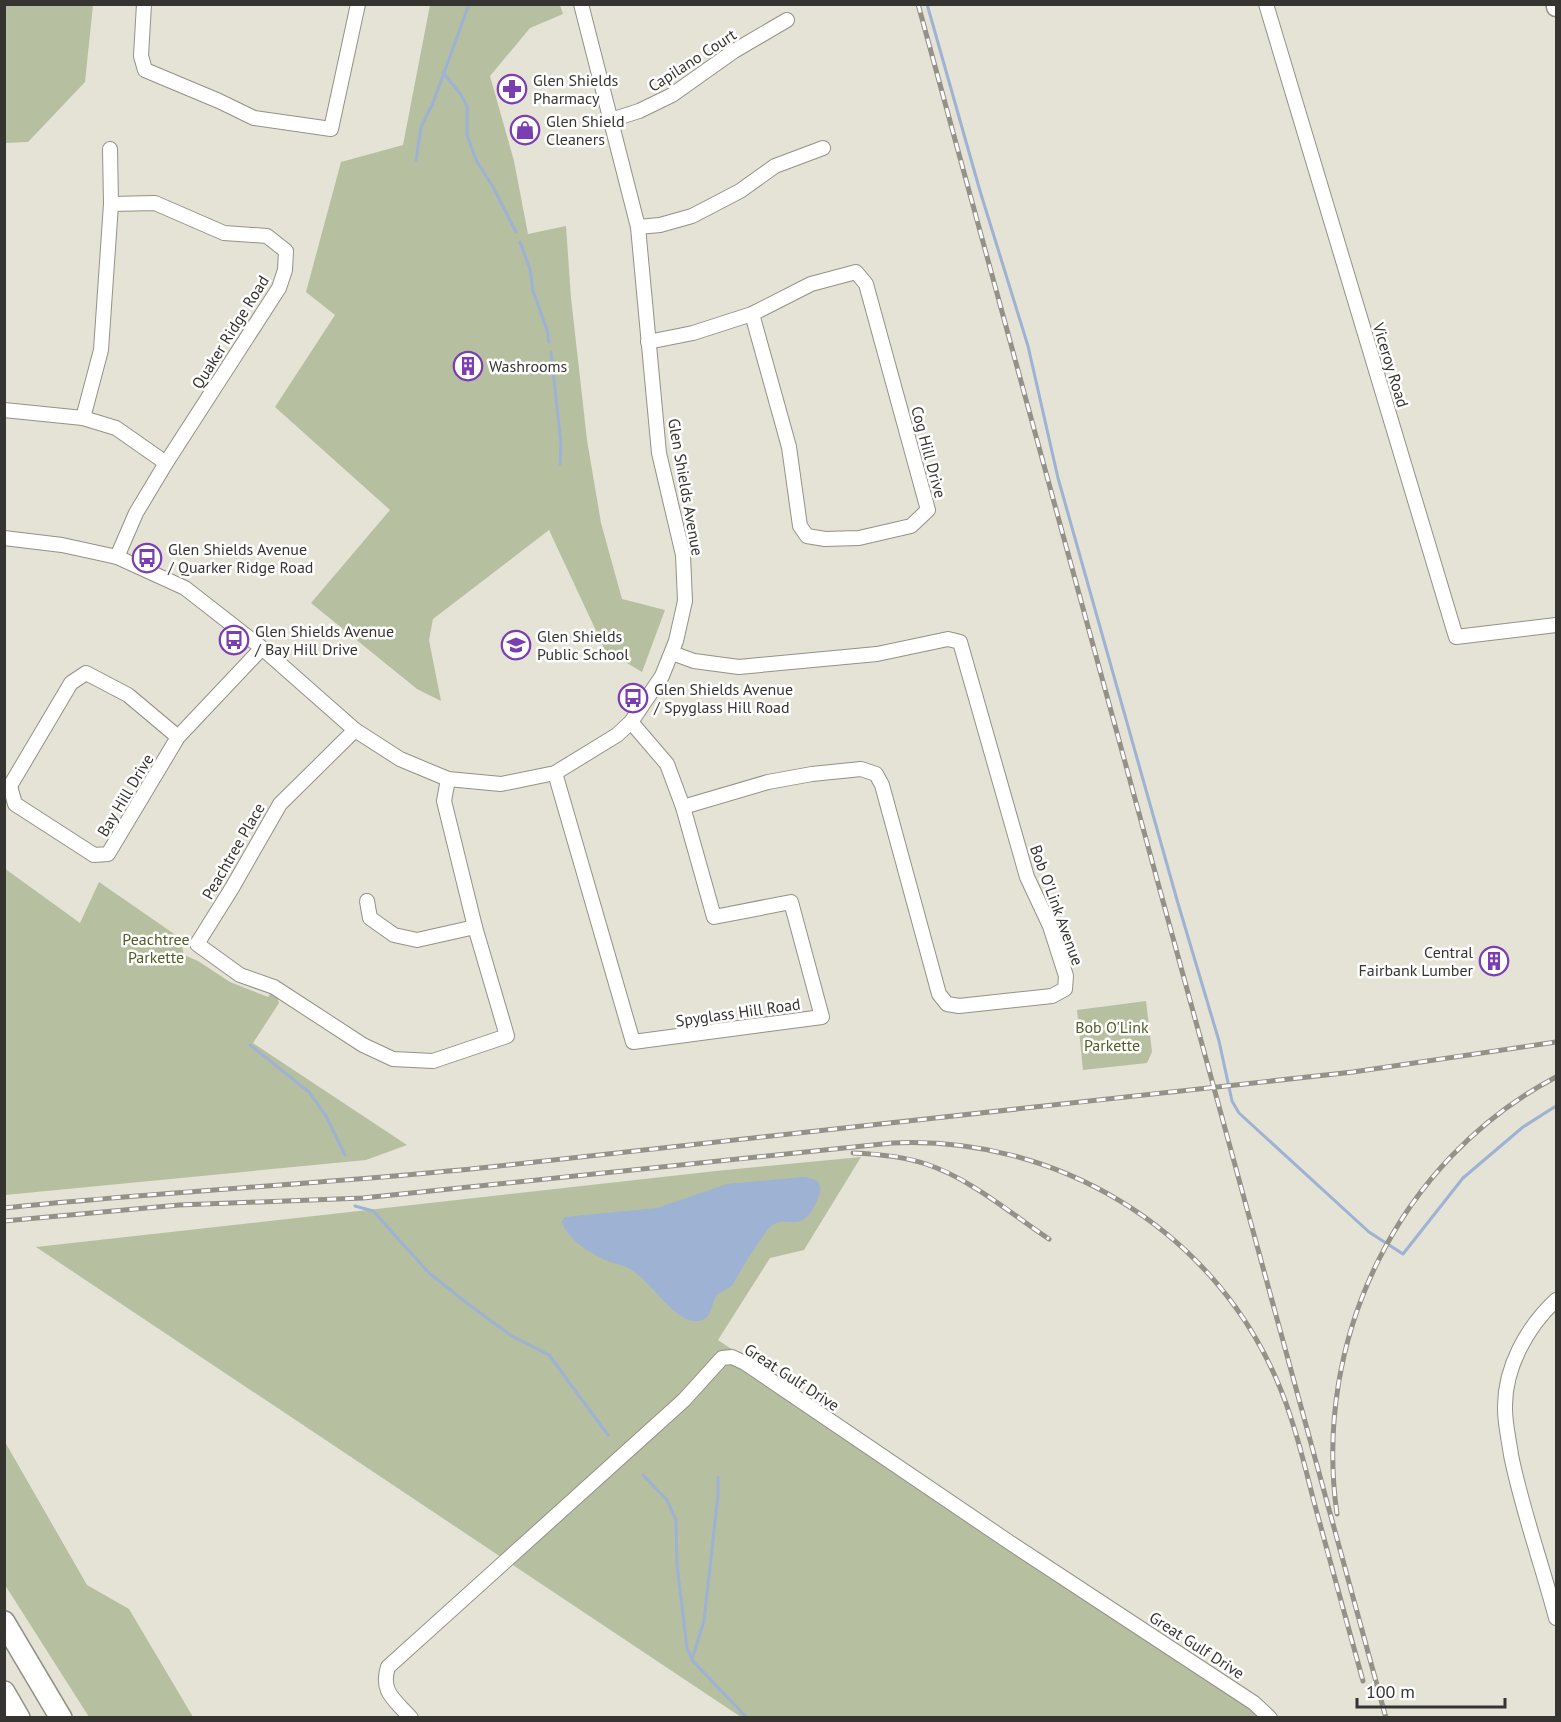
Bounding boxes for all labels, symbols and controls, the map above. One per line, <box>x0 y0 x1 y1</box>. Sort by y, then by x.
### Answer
street label: Capilano Court <box>644 24 740 96</box>
place label: Glen Shields Pharmacy <box>533 70 619 108</box>
pharmacy icon: Glen Shields Pharmacy <box>496 73 528 105</box>
place label: Glen Shield Cleaners <box>546 111 625 149</box>
shop icon: Glen Shield Cleaners <box>509 114 541 146</box>
street label: Quaker Ridge Road <box>187 272 273 392</box>
street label: Viceroy Road <box>1368 319 1413 410</box>
building icon: Washrooms <box>452 350 484 382</box>
place label: Washrooms <box>489 356 568 376</box>
street label: Cog Hill Drive <box>907 404 951 500</box>
street label: Glen Shields Avenue <box>664 417 708 557</box>
place label: Glen Shields Avenue / Quarker Ridge Road <box>167 539 313 577</box>
bus stop icon: Glen Shields Avenue / Quarker Ridge Road <box>131 542 163 574</box>
place label: Glen Shields Avenue / Bay Hill Drive <box>254 621 394 659</box>
bus stop icon: Glen Shields Avenue / Bay Hill Drive <box>218 624 250 656</box>
place label: Glen Shields Public School <box>537 626 629 664</box>
school or university icon: Glen Shields Public School <box>500 629 532 661</box>
place label: Glen Shields Avenue / Spyglass Hill Road <box>653 679 793 717</box>
bus stop icon: Glen Shields Avenue / Spyglass Hill Road <box>617 682 649 714</box>
street label: Bay Hill Drive <box>92 750 158 840</box>
street label: Peachtree Place <box>197 799 269 903</box>
street label: Bob O'Link Avenue <box>1026 842 1088 968</box>
park label: Peachtree Parkette <box>122 929 190 967</box>
place label: Central Fairbank Lumber <box>1359 942 1474 980</box>
building icon: Central Fairbank Lumber <box>1478 945 1510 977</box>
street label: Spyglass Hill Road <box>674 993 802 1031</box>
park label: Bob O'Link Parkette <box>1075 1017 1149 1055</box>
street label: Great Gulf Drive <box>741 1339 843 1415</box>
street label: Great Gulf Drive <box>1146 1607 1248 1683</box>
scale bar <box>1357 1671 1506 1709</box>
text: 100 m <box>1366 1680 1415 1703</box>

